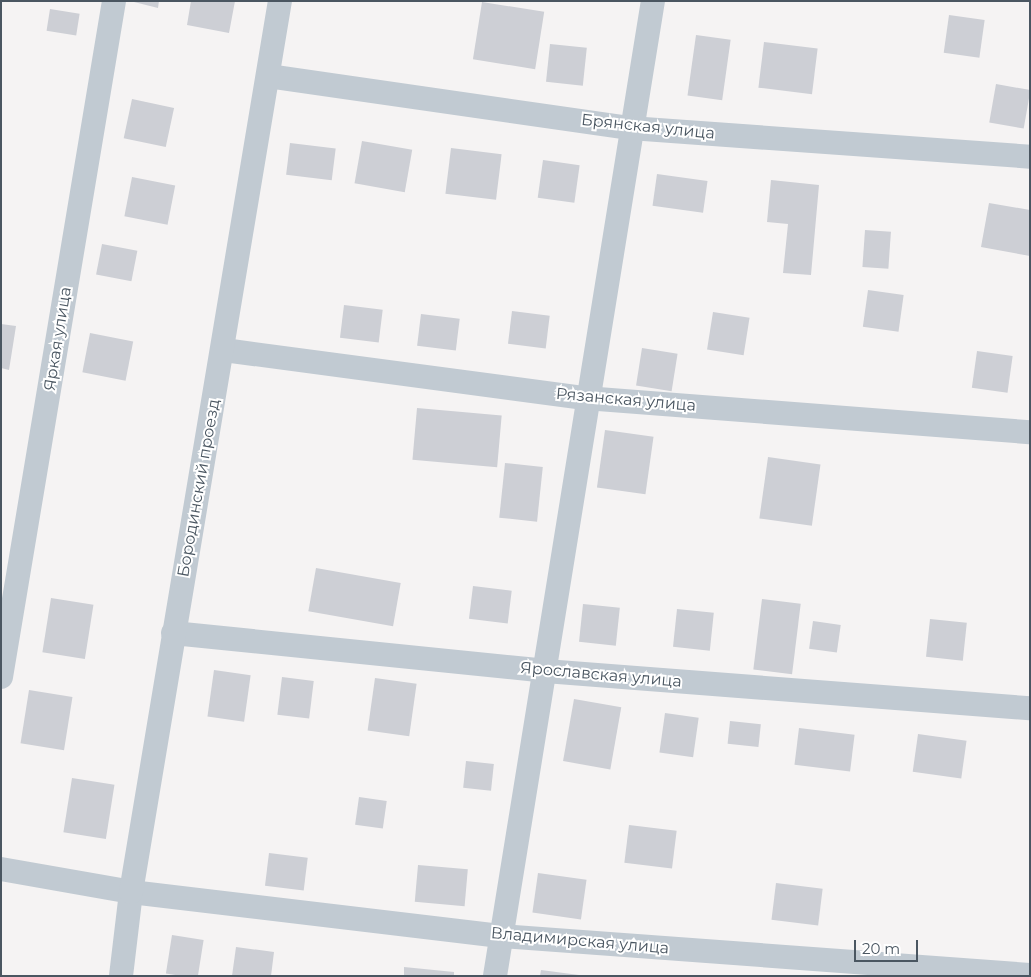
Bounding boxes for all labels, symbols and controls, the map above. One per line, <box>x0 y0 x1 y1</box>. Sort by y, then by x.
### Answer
street label: Брянская улица <box>580 110 716 144</box>
street label: Яркая улица <box>40 286 76 392</box>
street label: Рязанская улица <box>555 384 697 416</box>
street label: Бородинский проезд <box>174 397 224 579</box>
street label: Ярославская улица <box>519 658 683 692</box>
street label: Владимирская улица <box>490 924 670 958</box>
scale bar <box>856 930 920 962</box>
text: 20 m <box>862 939 900 958</box>

